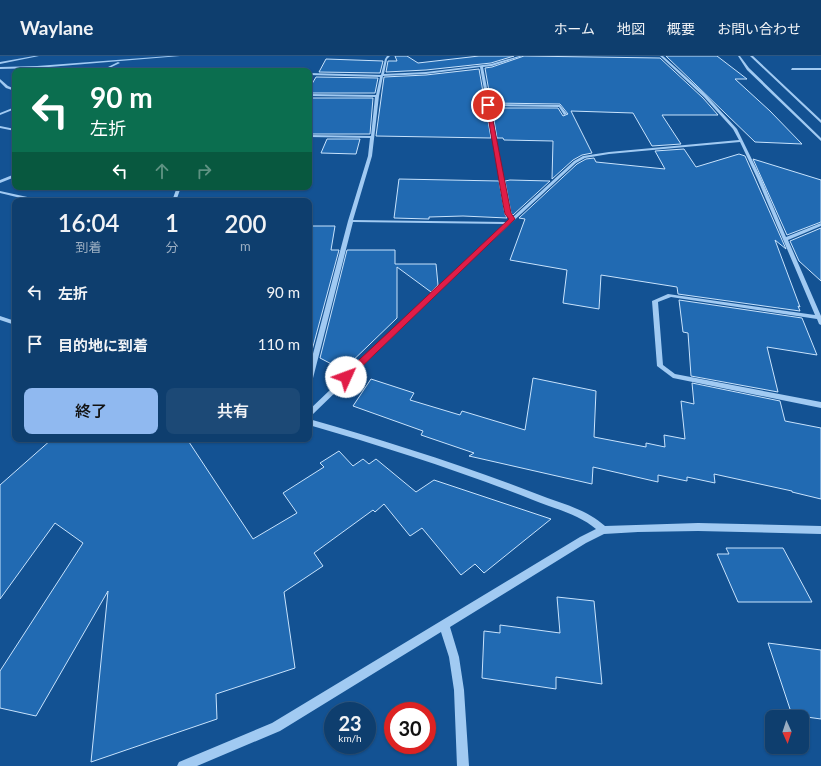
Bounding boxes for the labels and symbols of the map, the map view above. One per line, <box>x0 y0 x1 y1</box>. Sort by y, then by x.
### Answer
pin <box>471 88 505 122</box>
position arrow <box>325 356 367 398</box>
speed limit sign: 30 <box>384 702 436 754</box>
north arrow <box>765 710 809 754</box>

